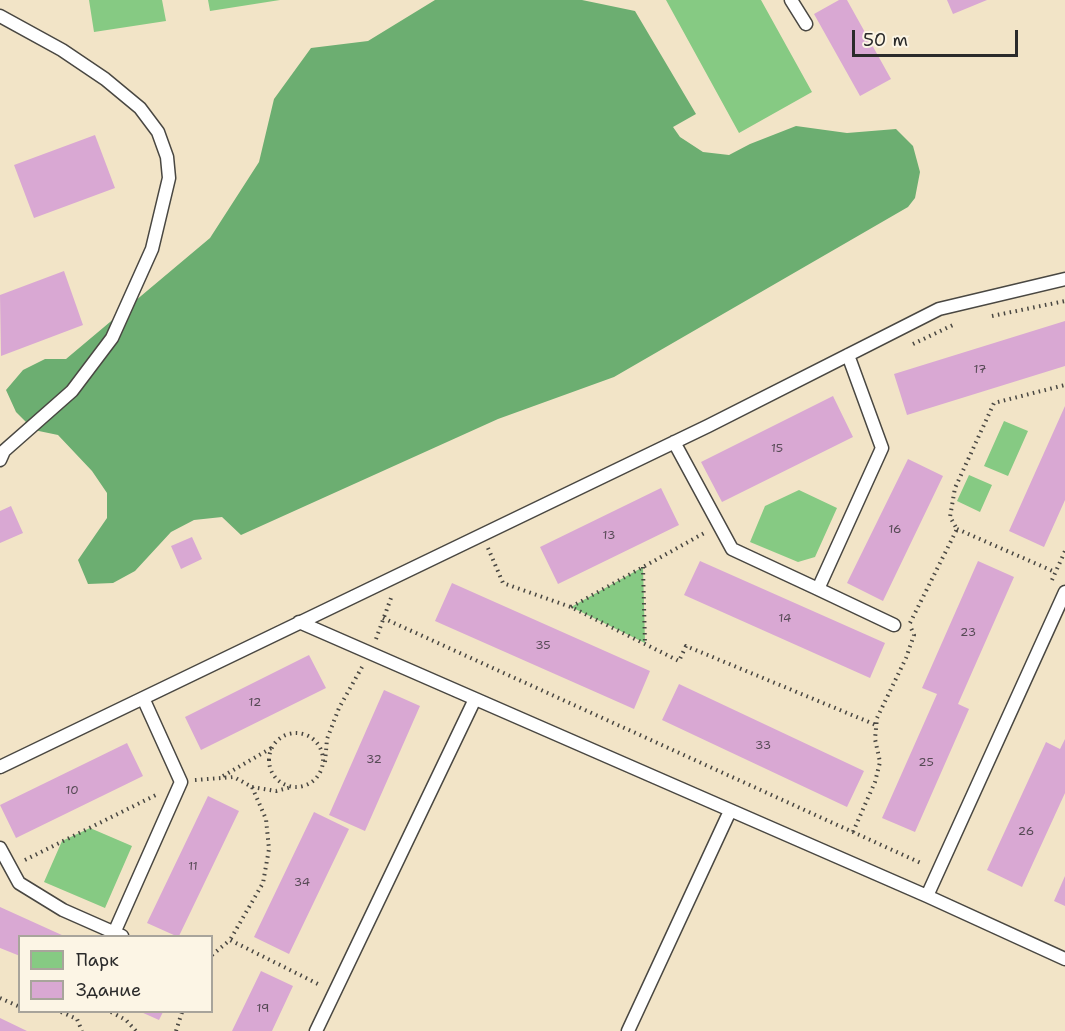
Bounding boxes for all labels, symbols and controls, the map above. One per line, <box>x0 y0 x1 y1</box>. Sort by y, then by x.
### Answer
scale bar <box>855 18 1022 56</box>
text: 50 m <box>863 28 908 52</box>
house number: 17 <box>974 363 986 377</box>
house number: 15 <box>771 442 783 456</box>
house number: 16 <box>888 523 902 537</box>
house number: 13 <box>603 529 615 543</box>
house number: 14 <box>779 612 791 626</box>
house number: 23 <box>960 626 976 640</box>
house number: 35 <box>535 639 551 653</box>
house number: 12 <box>249 696 261 710</box>
house number: 33 <box>755 739 771 753</box>
house number: 32 <box>366 753 382 767</box>
house number: 25 <box>918 756 934 770</box>
house number: 10 <box>65 784 79 798</box>
house number: 26 <box>1018 825 1034 839</box>
house number: 11 <box>188 860 198 874</box>
house number: 34 <box>294 876 310 890</box>
legend <box>18 935 213 1013</box>
text: Парк <box>76 948 119 972</box>
text: Здание <box>76 978 141 1002</box>
house number: 19 <box>257 1002 269 1016</box>

